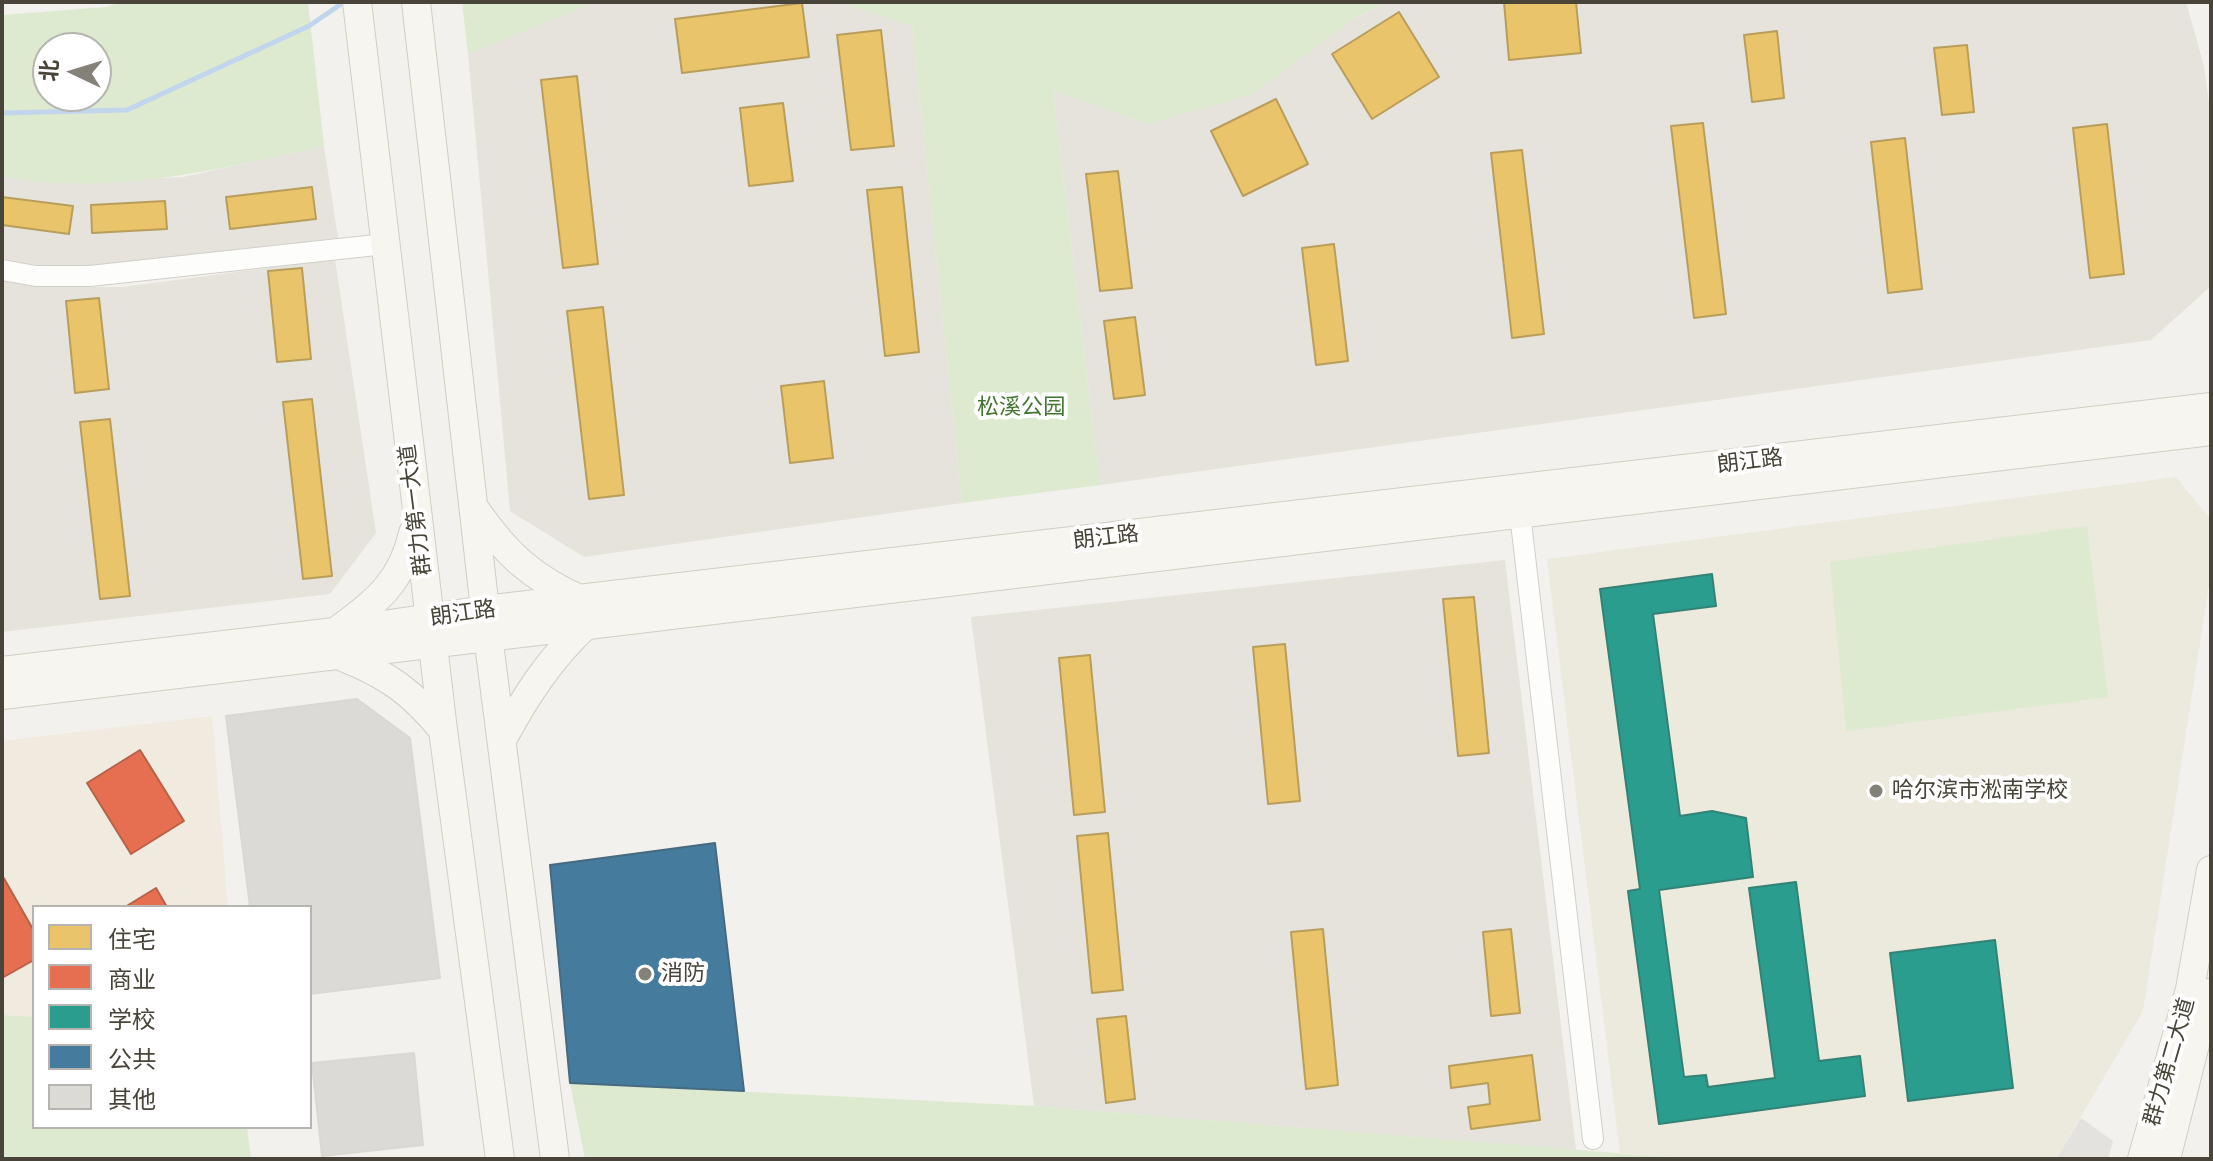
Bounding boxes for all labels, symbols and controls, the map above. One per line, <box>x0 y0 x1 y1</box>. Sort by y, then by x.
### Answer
north arrow <box>32 32 112 112</box>
text: 北 <box>35 59 64 82</box>
park label: 松溪公园 <box>977 395 1065 421</box>
street label: 群力第一大道 <box>395 443 437 577</box>
street label: 朗江路 <box>1716 445 1784 479</box>
street label: 朗江路 <box>1072 521 1140 555</box>
street label: 朗江路 <box>428 596 498 632</box>
place label: 哈尔滨市淞南学校 <box>1892 778 2068 804</box>
marker: 哈尔滨市淞南学校 <box>1867 782 1885 800</box>
legend <box>32 905 312 1129</box>
text: 住宅 <box>108 926 156 954</box>
place label: 消防 <box>661 961 705 987</box>
marker: 消防 <box>636 965 654 983</box>
text: 商业 <box>108 966 156 994</box>
street label: 群力第二大道 <box>2139 995 2201 1129</box>
text: 学校 <box>108 1006 156 1034</box>
text: 公共 <box>108 1046 156 1074</box>
text: 其他 <box>108 1086 156 1114</box>

